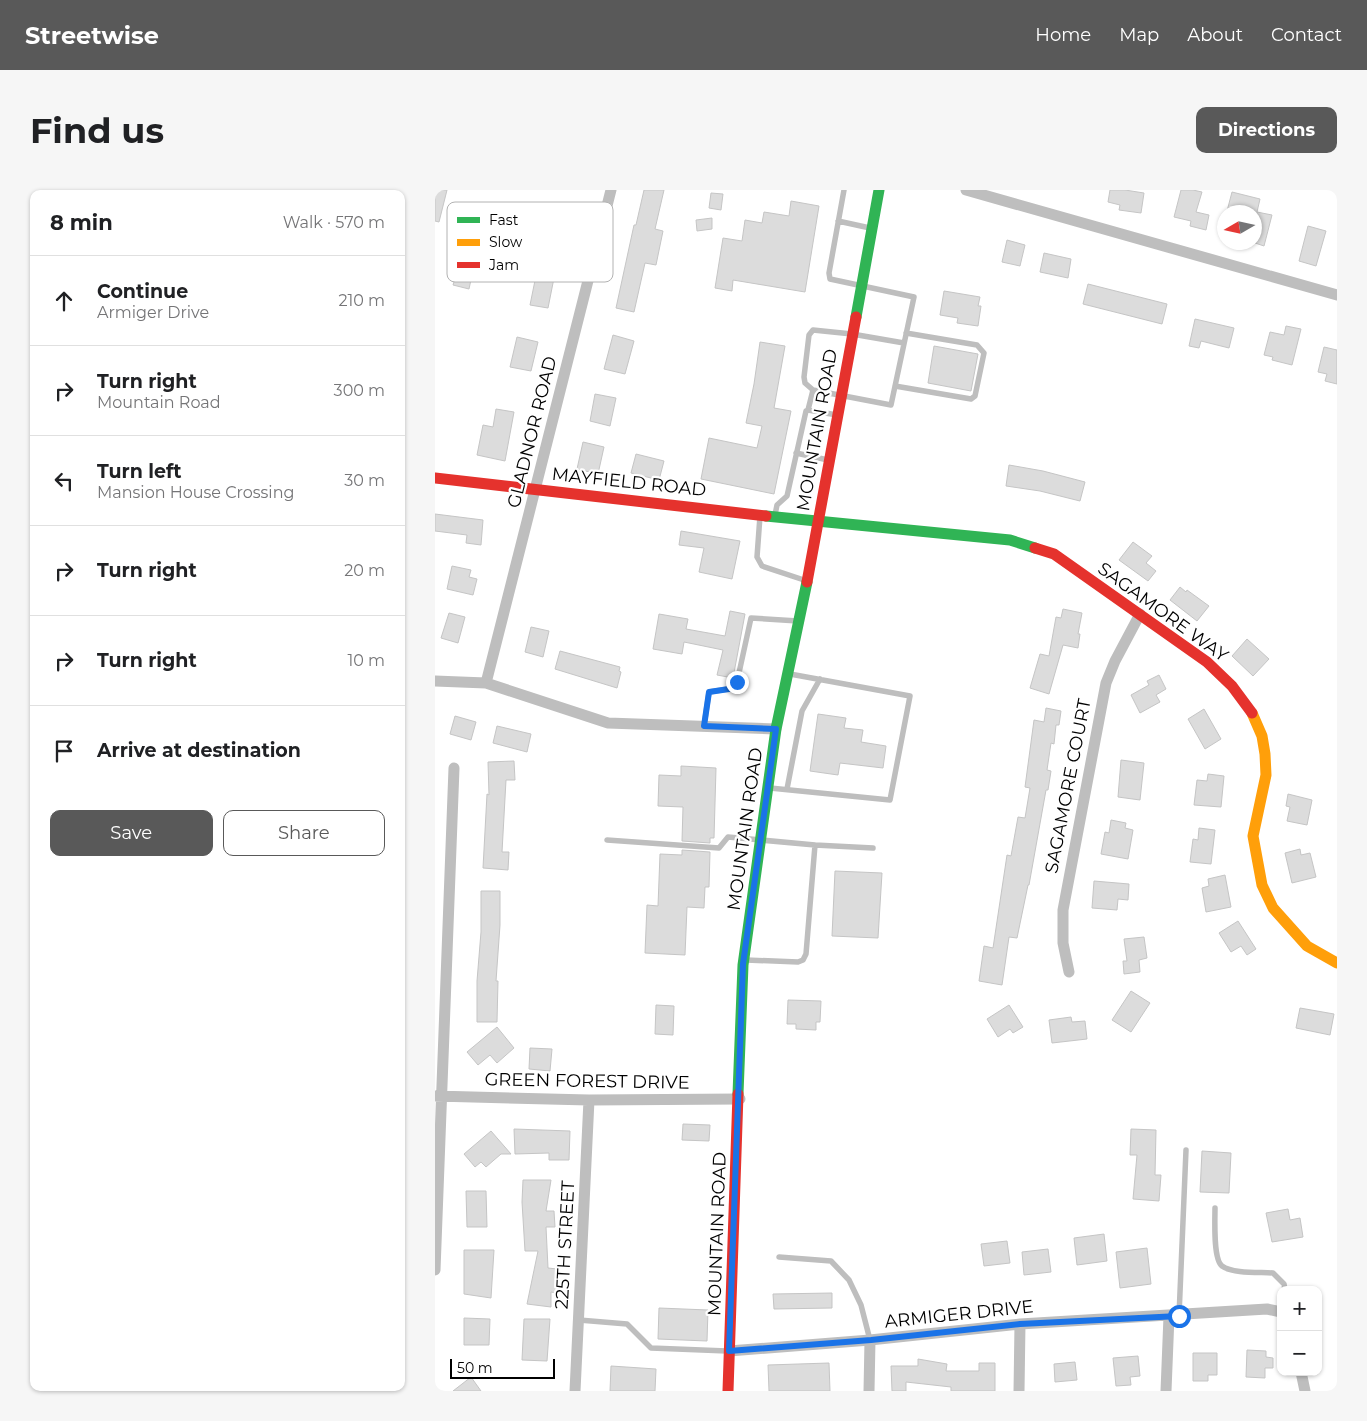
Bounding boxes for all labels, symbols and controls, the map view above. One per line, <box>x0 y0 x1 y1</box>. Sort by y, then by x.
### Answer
text: Streetwise <box>25 21 159 50</box>
text: Home <box>1035 24 1091 46</box>
text: Map <box>1119 24 1159 46</box>
text: About <box>1187 24 1243 46</box>
text: Contact <box>1271 24 1342 46</box>
button: Directions <box>1196 107 1337 153</box>
text: Find us <box>30 109 164 152</box>
legend <box>447 202 613 282</box>
north arrow <box>1217 205 1262 250</box>
text: 8 min <box>50 210 113 235</box>
text: Fast <box>489 211 519 229</box>
text: Walk · 570 m <box>283 213 385 232</box>
text: Slow <box>489 233 523 251</box>
text: Jam <box>488 256 519 274</box>
text: Continue <box>97 280 188 303</box>
icon: ahead <box>50 287 78 315</box>
text: 210 m <box>338 291 385 310</box>
text: Armiger Drive <box>97 303 209 322</box>
street label: MOUNTAIN ROAD <box>792 347 842 513</box>
street label: GLADNOR ROAD <box>503 354 561 510</box>
text: Turn right <box>97 370 197 393</box>
icon: right <box>50 377 78 405</box>
text: 300 m <box>334 381 385 400</box>
text: Mountain Road <box>97 393 221 412</box>
text: Turn left <box>97 460 182 483</box>
street label: MAYFIELD ROAD <box>551 463 707 501</box>
icon: left <box>50 467 78 495</box>
text: 30 m <box>344 471 385 490</box>
text: Mansion House Crossing <box>97 483 294 502</box>
icon: right <box>50 557 78 585</box>
street label: SAGAMORE WAY <box>1094 557 1233 667</box>
text: Turn right <box>97 559 197 582</box>
text: 20 m <box>344 561 385 580</box>
icon: right <box>50 647 78 675</box>
text: Turn right <box>97 649 197 672</box>
text: 10 m <box>347 651 385 670</box>
route end <box>726 671 749 694</box>
street label: SAGAMORE COURT <box>1040 696 1096 875</box>
icon: arrive <box>50 737 78 765</box>
text: Arrive at destination <box>97 739 301 762</box>
street label: MOUNTAIN ROAD <box>723 746 767 912</box>
button: Save <box>50 810 213 856</box>
button: Share <box>223 810 385 856</box>
street label: GREEN FOREST DRIVE <box>484 1068 690 1094</box>
street label: MOUNTAIN ROAD <box>703 1152 731 1316</box>
street label: 225TH STREET <box>551 1179 579 1310</box>
map controls <box>1277 1286 1322 1376</box>
button: + <box>1277 1286 1322 1331</box>
street label: ARMIGER DRIVE <box>883 1295 1035 1333</box>
route start <box>1168 1305 1191 1328</box>
button: − <box>1277 1331 1322 1376</box>
scale bar <box>450 1356 555 1379</box>
text: 50 m <box>457 1359 493 1377</box>

